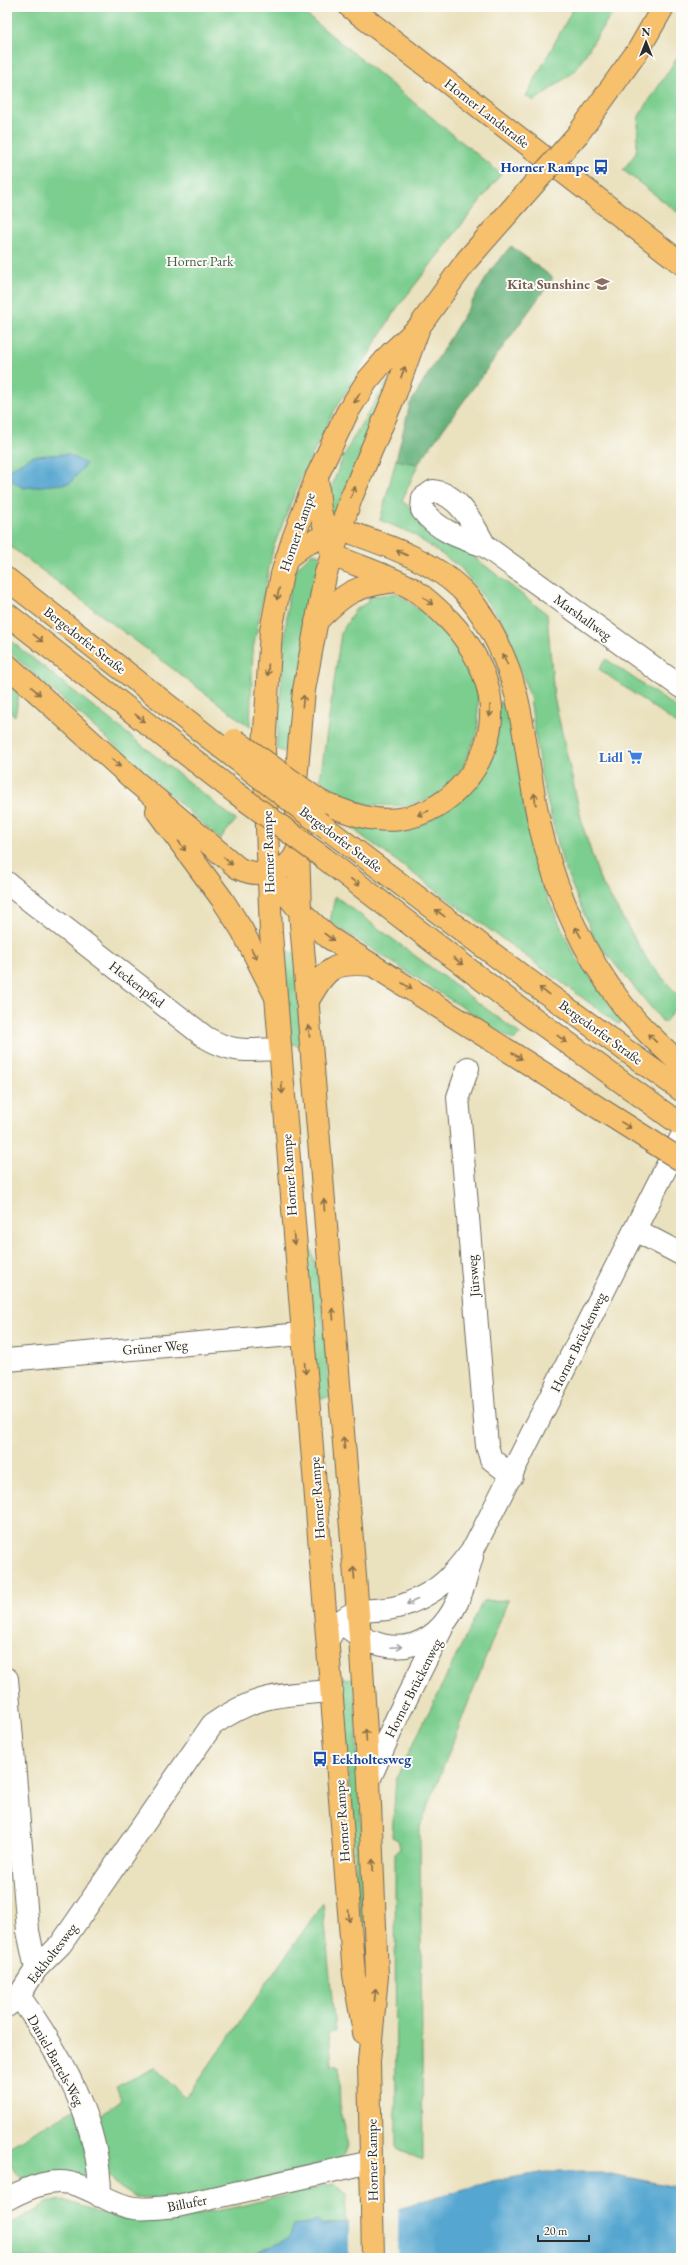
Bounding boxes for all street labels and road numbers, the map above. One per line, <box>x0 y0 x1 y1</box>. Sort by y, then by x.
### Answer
street label: Horner Landstraße <box>441 74 534 152</box>
street label: Horner Rampe <box>275 490 319 574</box>
street label: Marshallweg <box>550 590 616 645</box>
street label: Bergedorfer Straße <box>40 602 130 678</box>
street label: Bergedorfer Straße <box>296 802 386 876</box>
street label: Horner Rampe <box>258 810 278 894</box>
street label: Heckenpfad <box>106 957 169 1012</box>
street label: Bergedorfer Straße <box>556 996 647 1069</box>
street label: Horner Rampe <box>277 1133 301 1217</box>
street label: Jürsweg <box>462 1253 484 1299</box>
street label: Horner Brückenweg <box>546 1288 610 1395</box>
street label: Grüner Weg <box>122 1335 189 1359</box>
street label: Horner Rampe <box>305 1456 329 1540</box>
street label: Horner Brückenweg <box>380 1635 446 1741</box>
street label: Horner Rampe <box>330 1779 354 1863</box>
street label: Eekholtesweg <box>23 1918 82 1987</box>
street label: Daniel-Bartels-Weg <box>23 2011 89 2110</box>
street label: Horner Rampe <box>362 2118 382 2201</box>
street label: Billufer <box>166 2190 209 2216</box>

